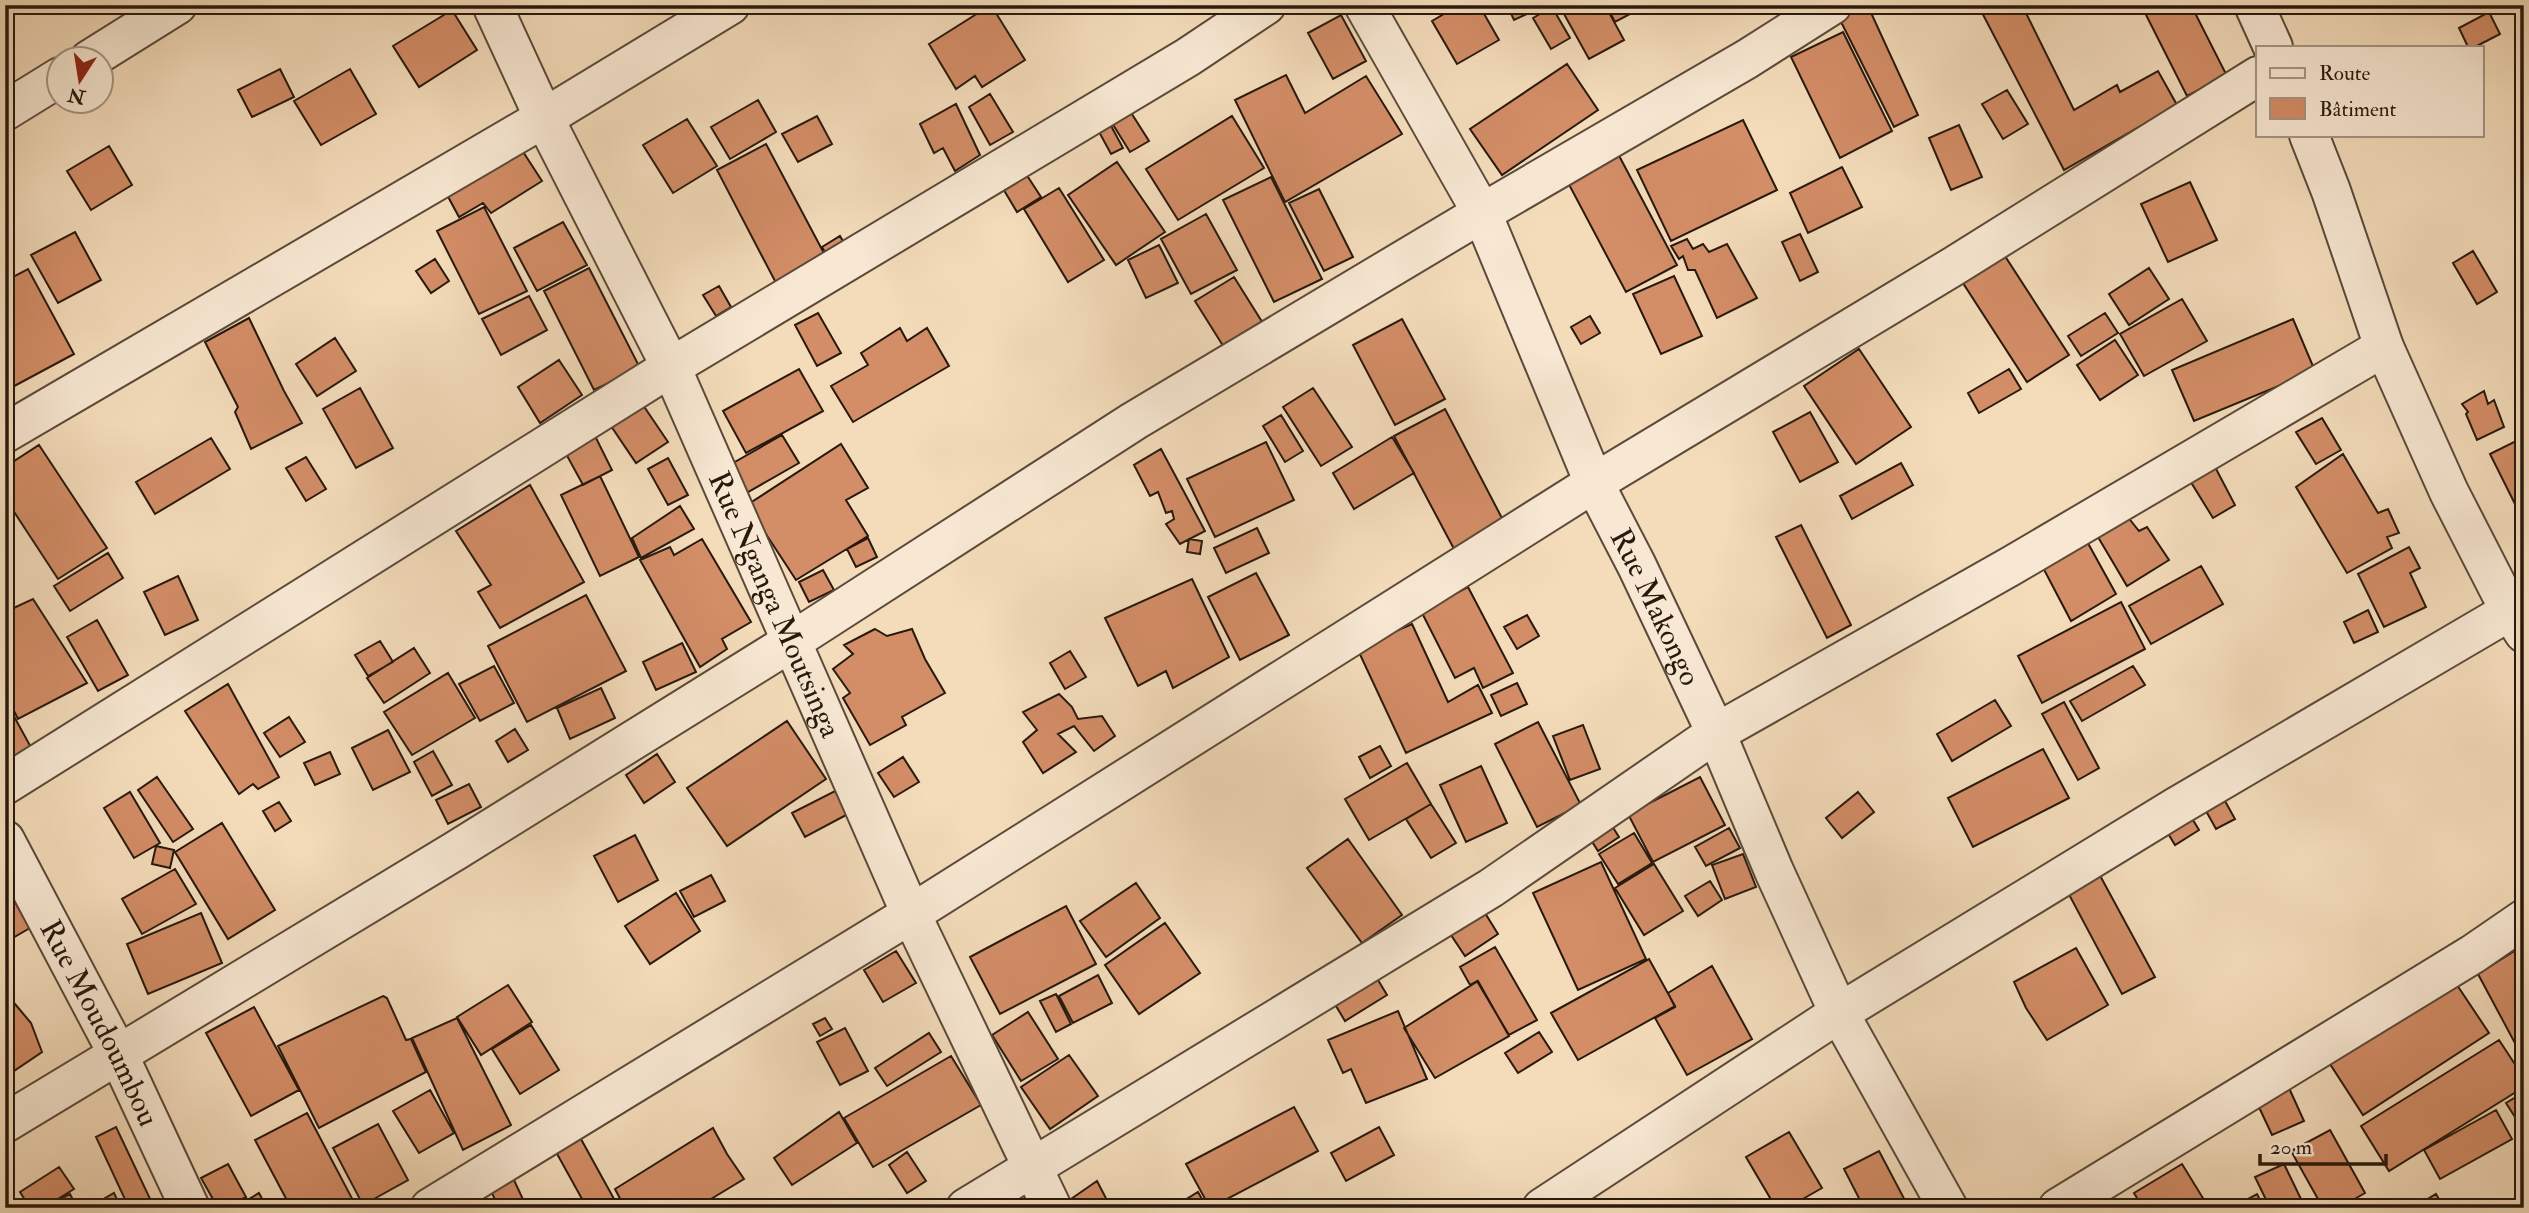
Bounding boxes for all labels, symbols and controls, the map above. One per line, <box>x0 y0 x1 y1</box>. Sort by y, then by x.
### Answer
north arrow <box>46 46 116 116</box>
legend <box>2256 46 2484 136</box>
text: Route <box>2319 60 2371 87</box>
text: N <box>65 82 88 109</box>
text: Bâtiment <box>2319 96 2396 123</box>
street label: Rue Nganga Moutsinga <box>701 466 850 744</box>
street label: Rue Makongo <box>1602 522 1709 691</box>
street label: Rue Moudoumbou <box>32 913 168 1132</box>
scale bar <box>2260 1122 2386 1166</box>
text: 20 m <box>2270 1134 2312 1161</box>

